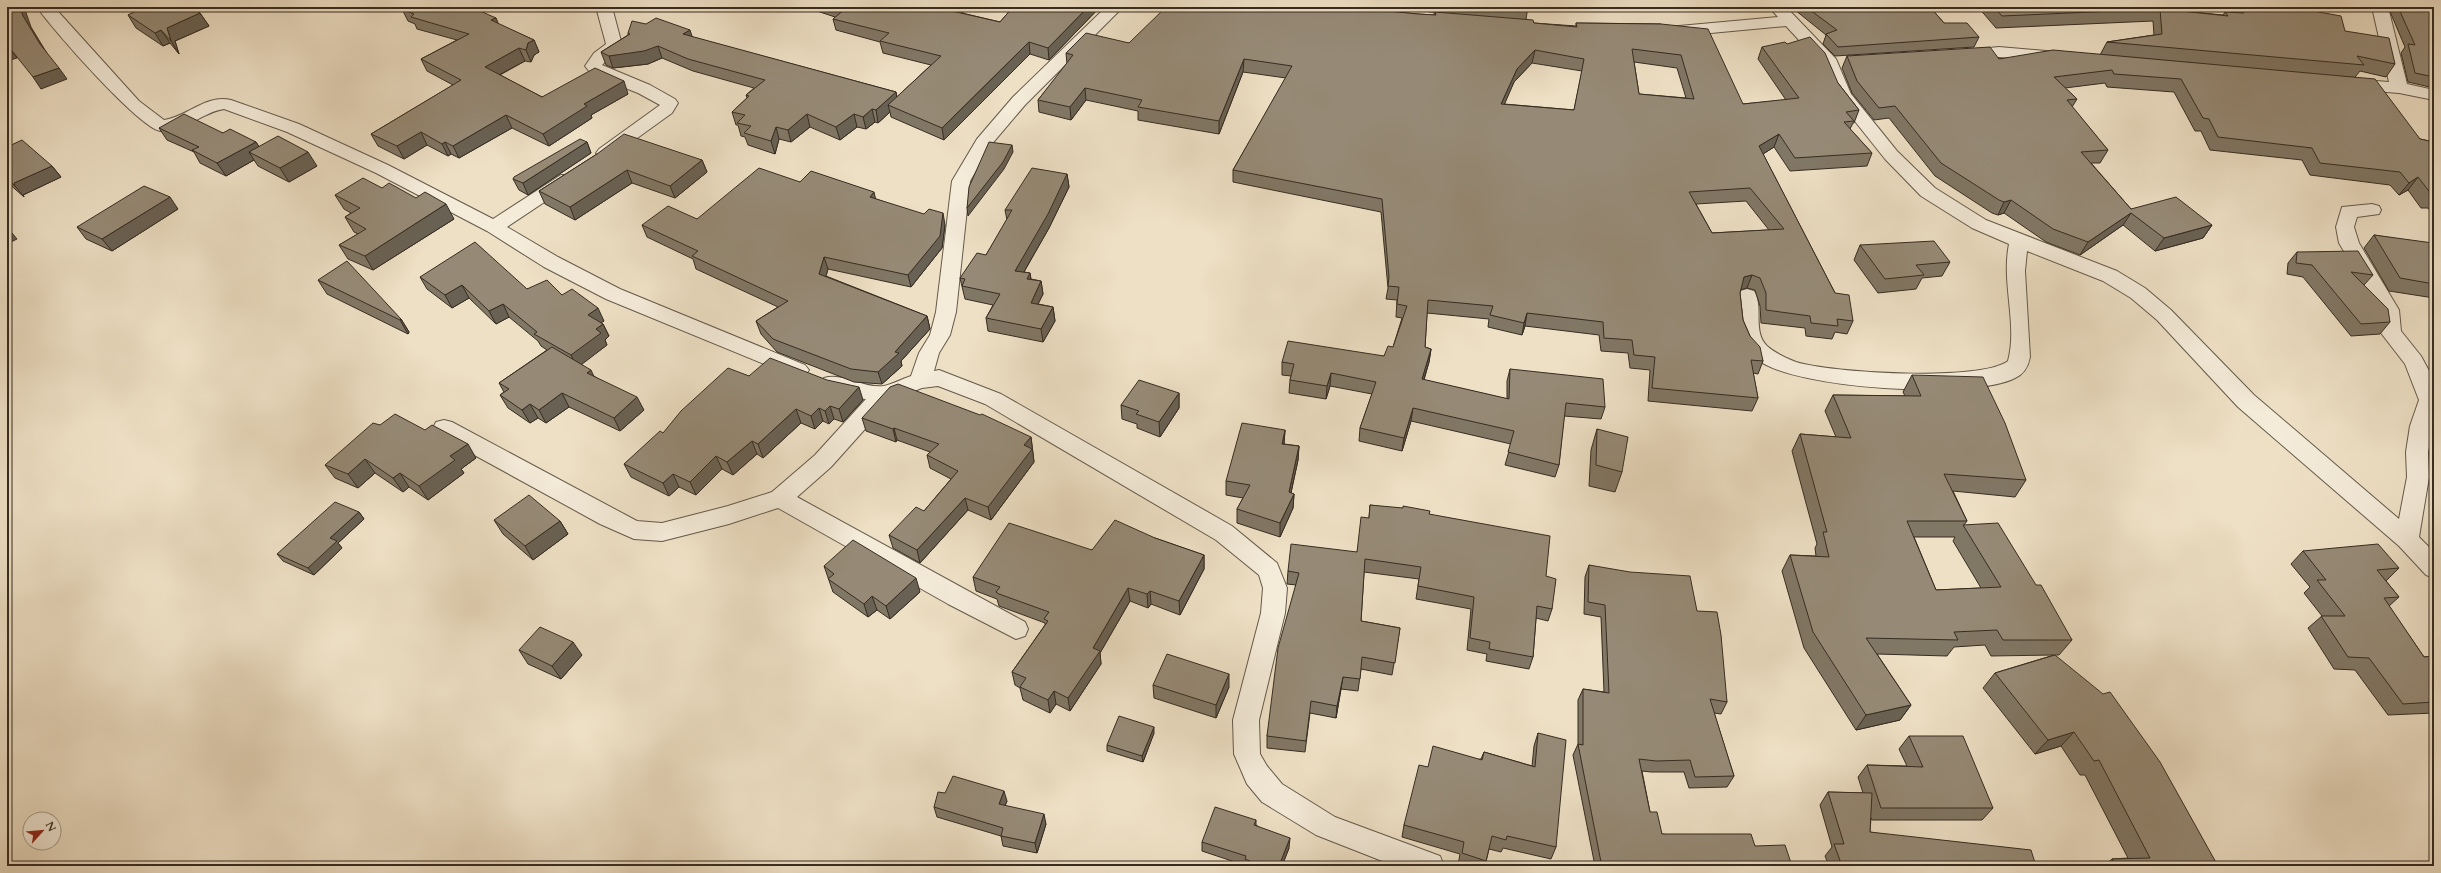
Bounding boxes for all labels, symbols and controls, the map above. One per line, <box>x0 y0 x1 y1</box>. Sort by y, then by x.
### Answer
north arrow <box>22 811 62 851</box>
text: N <box>42 819 60 835</box>

